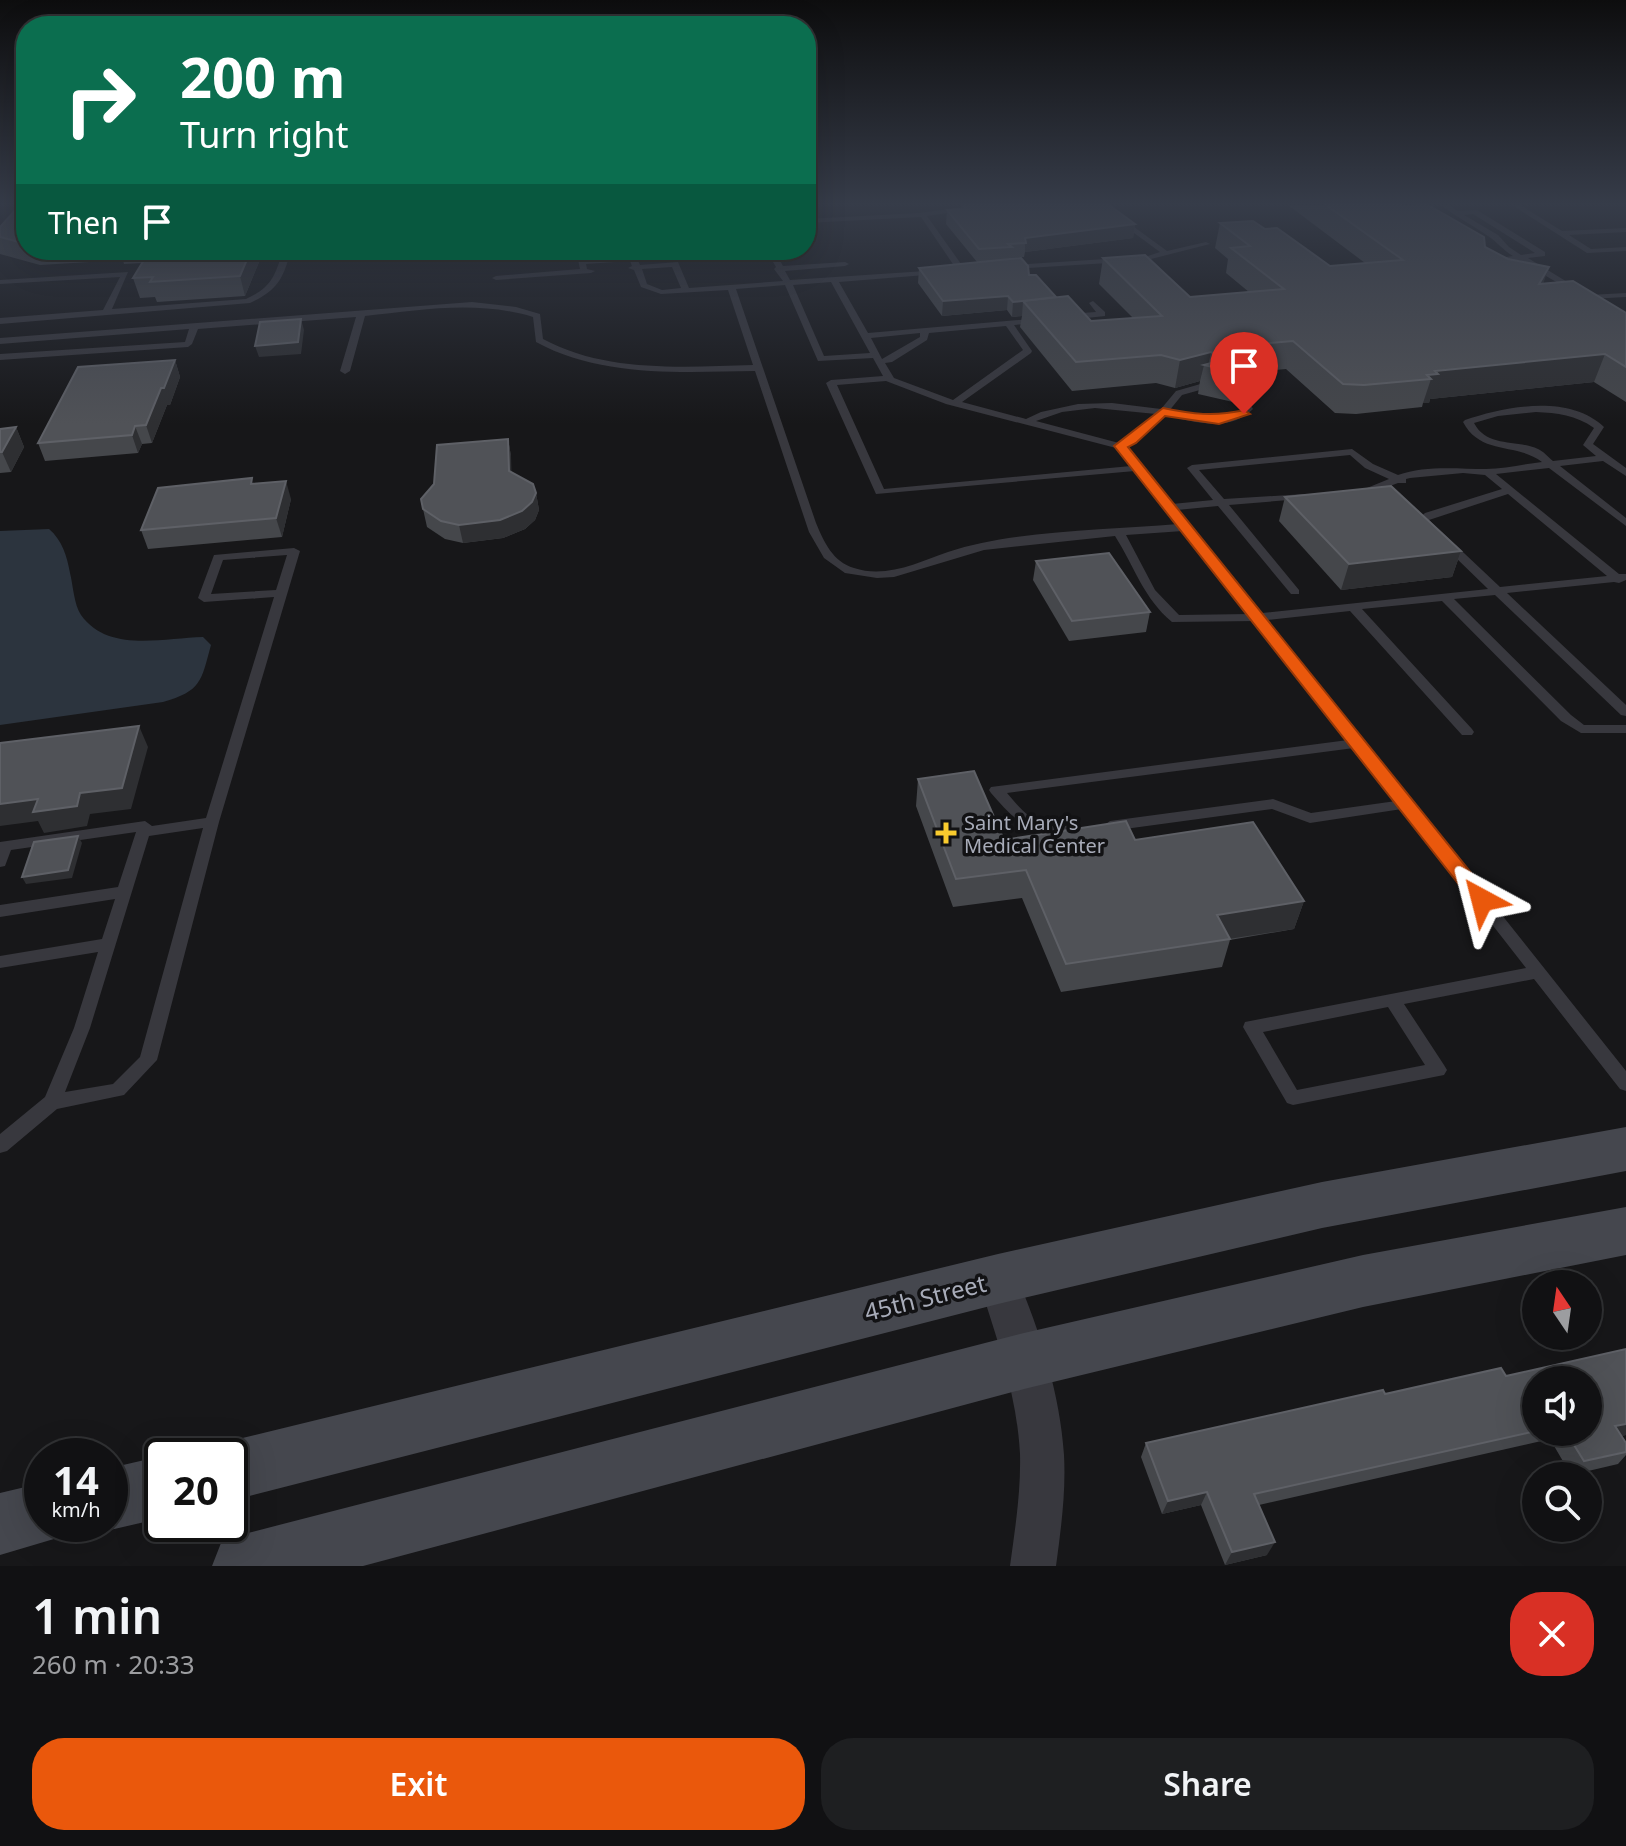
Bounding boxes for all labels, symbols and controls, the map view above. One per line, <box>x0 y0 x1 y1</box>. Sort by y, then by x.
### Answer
text: 200 m <box>180 38 345 114</box>
icon: right <box>48 48 152 152</box>
text: Turn right <box>180 110 348 159</box>
icon: arrive <box>135 200 179 244</box>
text: Then <box>48 202 119 243</box>
pin <box>1210 332 1278 414</box>
icon: arrive <box>1222 344 1266 388</box>
place label: Saint Mary's Medical Center <box>964 809 1105 859</box>
marker: Saint Mary's Medical Center <box>935 822 957 844</box>
position arrow <box>1440 858 1524 942</box>
street label: 45th Street <box>861 1266 990 1328</box>
north arrow <box>1522 1270 1602 1350</box>
map controls <box>1522 1270 1602 1542</box>
button: sound <box>1522 1366 1602 1446</box>
speed limit sign: 20 <box>144 1438 248 1542</box>
text: 14 <box>53 1452 99 1507</box>
button: search <box>1522 1462 1602 1542</box>
text: km/h <box>51 1496 101 1523</box>
text: 1 min <box>32 1583 162 1648</box>
button: close <box>1510 1592 1594 1676</box>
text: 260 m · 20:33 <box>32 1646 195 1682</box>
button: Exit <box>32 1738 805 1830</box>
button: Share <box>821 1738 1594 1830</box>

